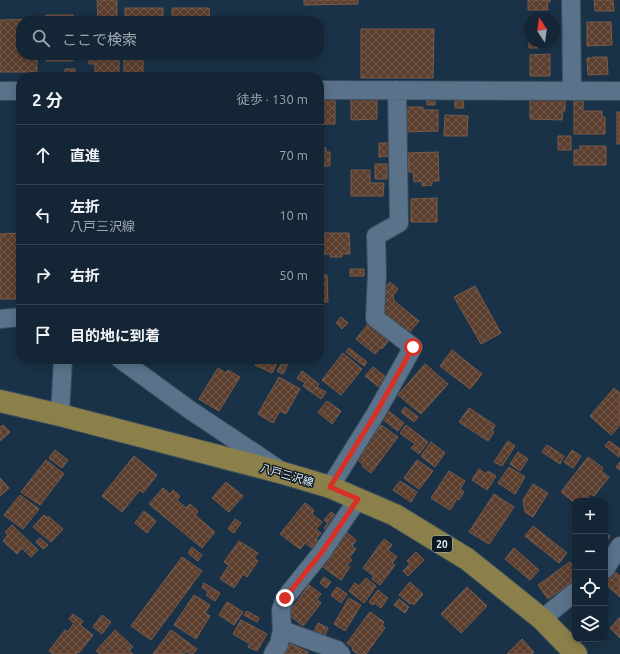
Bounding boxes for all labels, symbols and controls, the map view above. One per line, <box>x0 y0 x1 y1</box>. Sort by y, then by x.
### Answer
north arrow <box>524 12 560 48</box>
search box <box>16 16 324 60</box>
icon: search <box>30 27 52 49</box>
text: ここで検索 <box>62 31 137 48</box>
text: 2 分 <box>32 90 63 109</box>
text: 徒歩 · 130 m <box>237 92 308 106</box>
icon: ahead <box>32 144 54 166</box>
text: 直進 <box>70 147 100 164</box>
text: 70 m <box>279 148 308 162</box>
text: 左折 <box>70 198 100 215</box>
icon: left <box>32 204 54 226</box>
text: 10 m <box>279 208 308 222</box>
text: 八戸三沢線 <box>70 219 135 233</box>
icon: right <box>32 264 54 286</box>
text: 右折 <box>70 267 100 284</box>
text: 50 m <box>279 268 308 282</box>
icon: arrive <box>32 324 54 346</box>
text: 目的地に到着 <box>70 327 160 344</box>
route start <box>404 338 422 356</box>
street label: 八戸三沢線 <box>259 462 315 488</box>
map controls <box>572 498 608 642</box>
button: + <box>572 498 608 534</box>
button: − <box>572 534 608 570</box>
road number: 20 <box>432 536 452 552</box>
button: locate <box>572 570 608 606</box>
route end <box>276 589 294 607</box>
button: layers <box>572 606 608 642</box>

